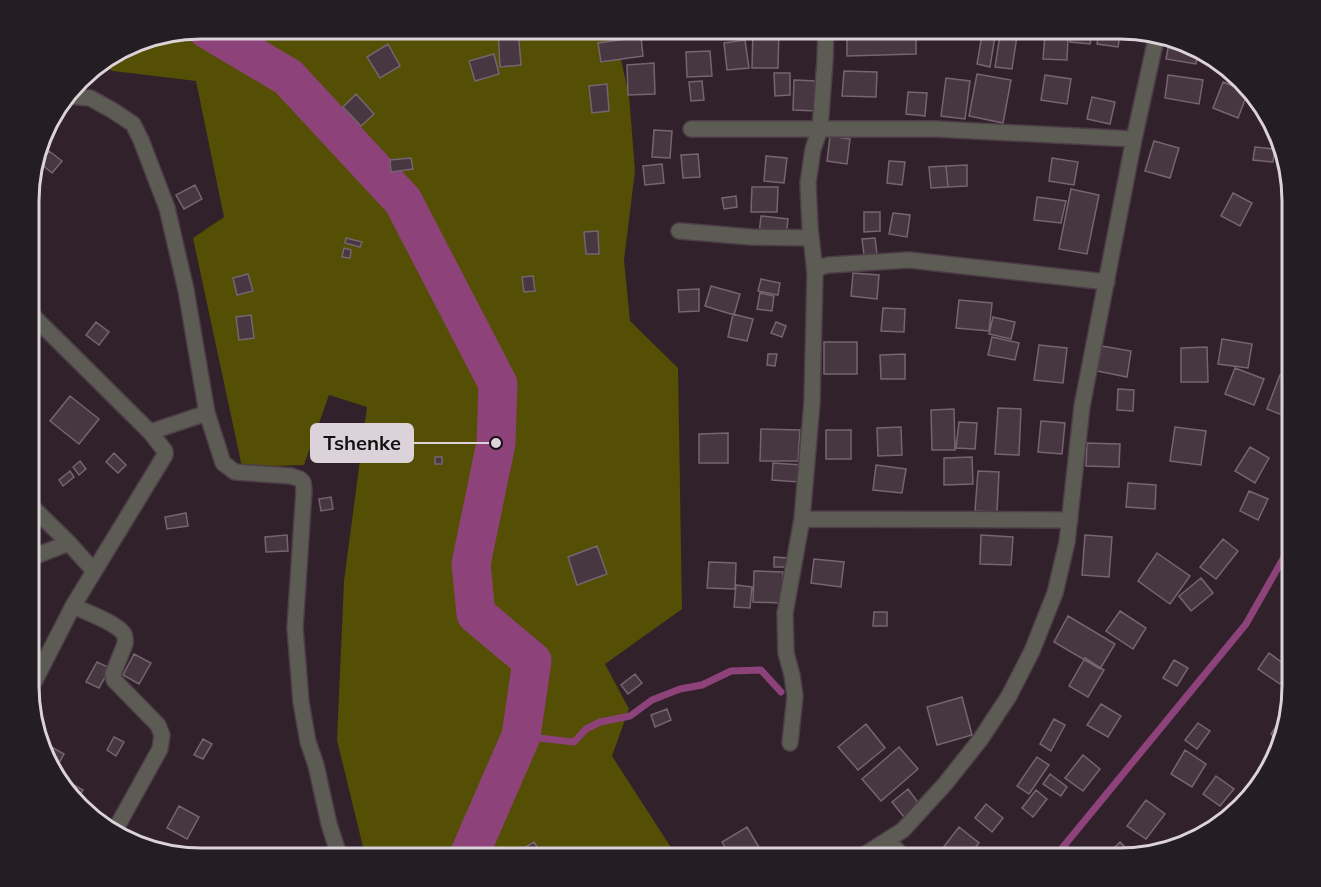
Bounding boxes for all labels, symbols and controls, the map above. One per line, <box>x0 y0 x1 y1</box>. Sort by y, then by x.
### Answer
callout: Tshenke <box>311 424 413 462</box>
text: Tshenke <box>323 430 401 455</box>

